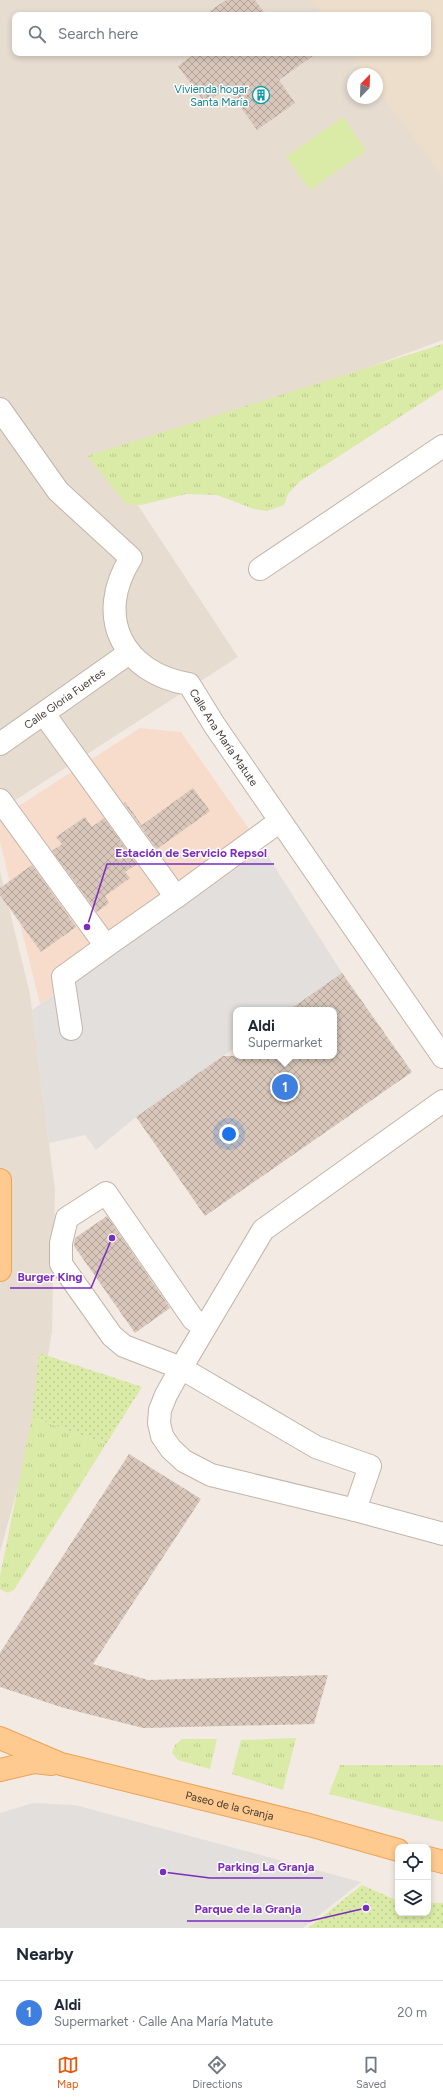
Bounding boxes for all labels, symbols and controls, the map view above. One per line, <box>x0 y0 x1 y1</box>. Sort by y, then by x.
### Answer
search box <box>12 12 431 56</box>
icon: search <box>26 23 48 45</box>
text: Search here <box>58 25 138 43</box>
north arrow <box>347 68 383 104</box>
place label: Vivienda hogar Santa María <box>174 83 248 109</box>
building icon: Vivienda hogar Santa María <box>251 85 271 105</box>
street label: Calle Gloria Fuertes <box>22 666 108 732</box>
street label: Calle Ana María Matute <box>187 686 260 789</box>
callout: Estación de Servicio Repsol <box>107 840 274 864</box>
text: Estación de Servicio Repsol <box>115 846 267 860</box>
popup <box>233 1007 337 1059</box>
text: Aldi <box>248 1017 275 1035</box>
text: Supermarket <box>248 1035 322 1050</box>
pin: 1 <box>272 1072 298 1102</box>
your location <box>219 1124 239 1144</box>
callout: Burger King <box>10 1264 91 1288</box>
text: Burger King <box>17 1270 83 1284</box>
street label: Paseo de la Granja <box>184 1789 275 1823</box>
map controls <box>395 1844 431 1916</box>
button: locate <box>395 1844 431 1880</box>
callout: Parking La Granja <box>210 1854 323 1878</box>
text: Parking La Granja <box>218 1860 314 1874</box>
button: layers <box>395 1880 431 1916</box>
callout: Parque de la Granja <box>187 1897 310 1921</box>
text: Parque de la Granja <box>195 1902 301 1916</box>
text: Nearby <box>16 1944 74 1964</box>
text: Aldi <box>54 1996 81 2014</box>
text: 1 <box>26 2005 32 2020</box>
text: 20 m <box>397 2005 427 2020</box>
text: Supermarket · Calle Ana María Matute <box>54 2014 273 2029</box>
tab: Map <box>57 2054 79 2091</box>
tab: Directions <box>192 2054 242 2091</box>
tab: Saved <box>356 2054 386 2091</box>

